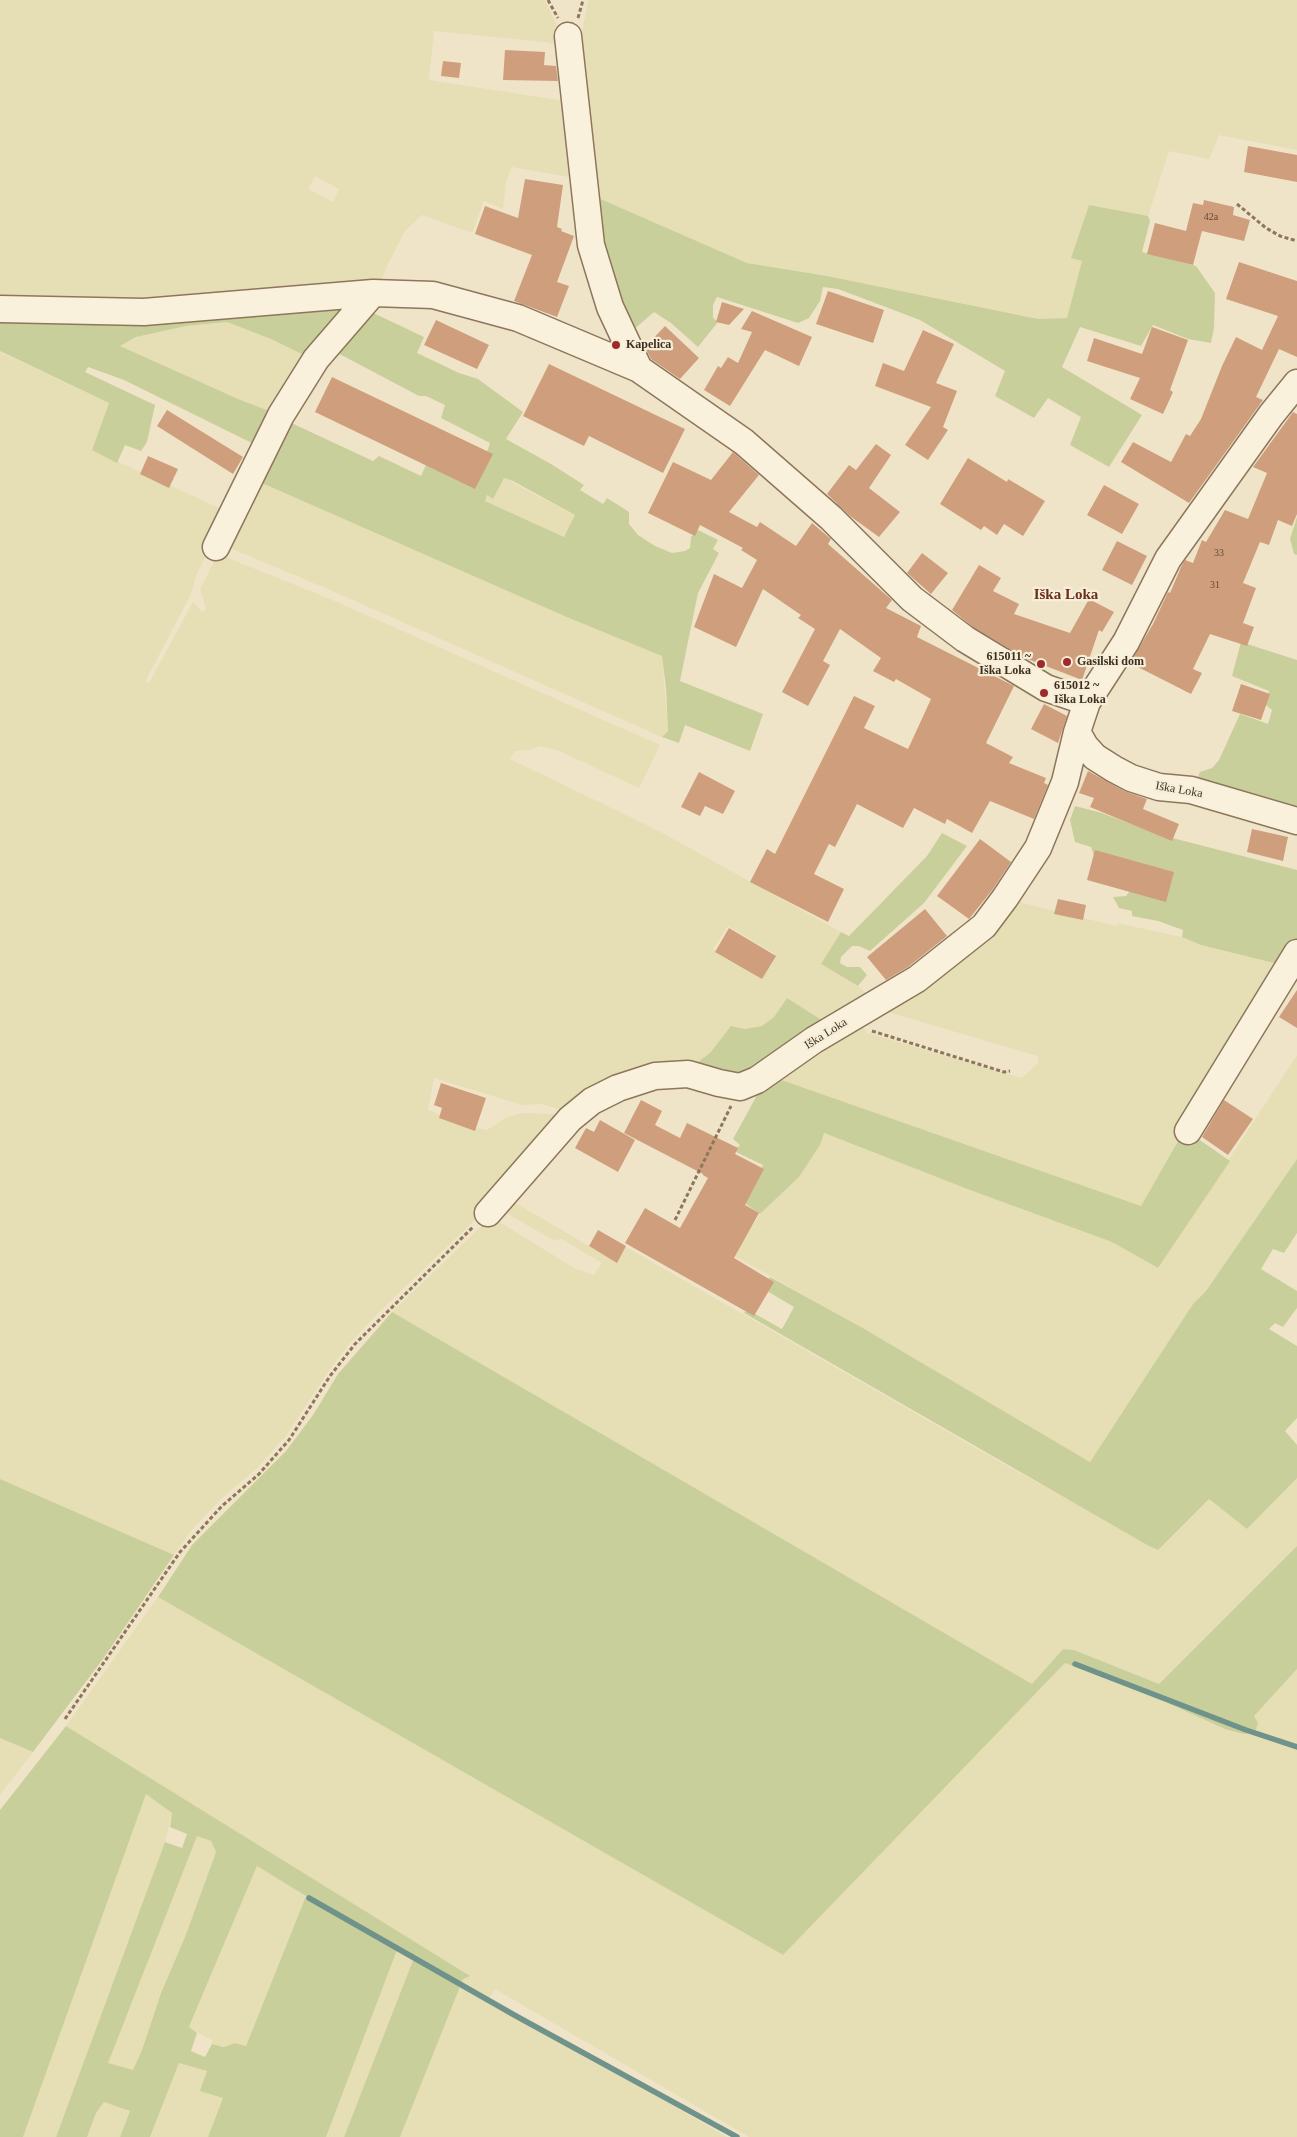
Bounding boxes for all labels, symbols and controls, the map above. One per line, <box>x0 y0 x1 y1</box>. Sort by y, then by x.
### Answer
house number: 42a <box>1204 211 1218 223</box>
place label: Kapelica <box>626 338 671 352</box>
marker: Kapelica <box>610 339 622 351</box>
house number: 33 <box>1214 547 1224 559</box>
house number: 31 <box>1210 579 1220 591</box>
district label: Iška Loka <box>1034 586 1098 604</box>
place label: 615011 ~ Iška Loka <box>979 650 1031 678</box>
place label: Gasilski dom <box>1077 655 1144 669</box>
marker: Gasilski dom <box>1061 656 1073 668</box>
marker: 615011 ~ Iška Loka <box>1035 658 1047 670</box>
place label: 615012 ~ Iška Loka <box>1054 679 1106 707</box>
marker: 615012 ~ Iška Loka <box>1038 687 1050 699</box>
street label: Iška Loka <box>1154 779 1204 801</box>
street label: Iška Loka <box>802 1015 850 1053</box>

